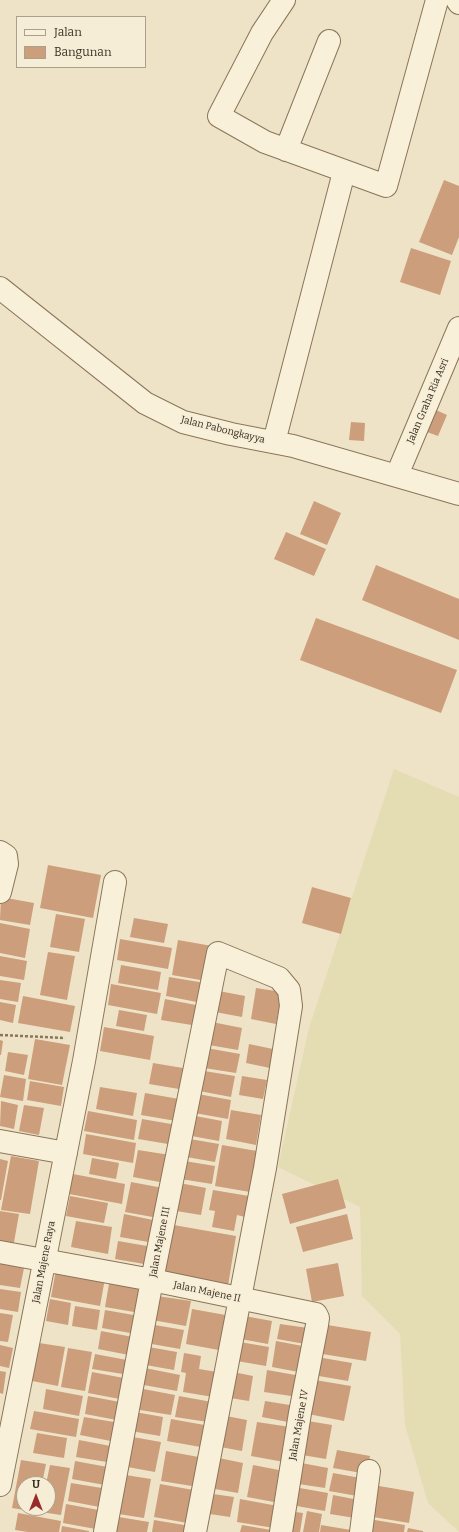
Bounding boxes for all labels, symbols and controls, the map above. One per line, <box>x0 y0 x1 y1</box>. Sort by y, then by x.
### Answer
legend <box>16 16 146 68</box>
text: Jalan <box>54 25 82 39</box>
text: Bangunan <box>54 45 112 59</box>
street label: Jalan Graha Ria Asri <box>405 357 451 445</box>
street label: Jalan Pabongkayya <box>180 414 266 446</box>
street label: Jalan Majene III <box>147 1206 173 1278</box>
street label: Jalan Majene Raya <box>30 1220 58 1304</box>
street label: Jalan Majene II <box>172 1279 242 1305</box>
street label: Jalan Majene IV <box>287 1389 311 1461</box>
north arrow <box>16 1476 56 1516</box>
text: U <box>32 1478 40 1491</box>

